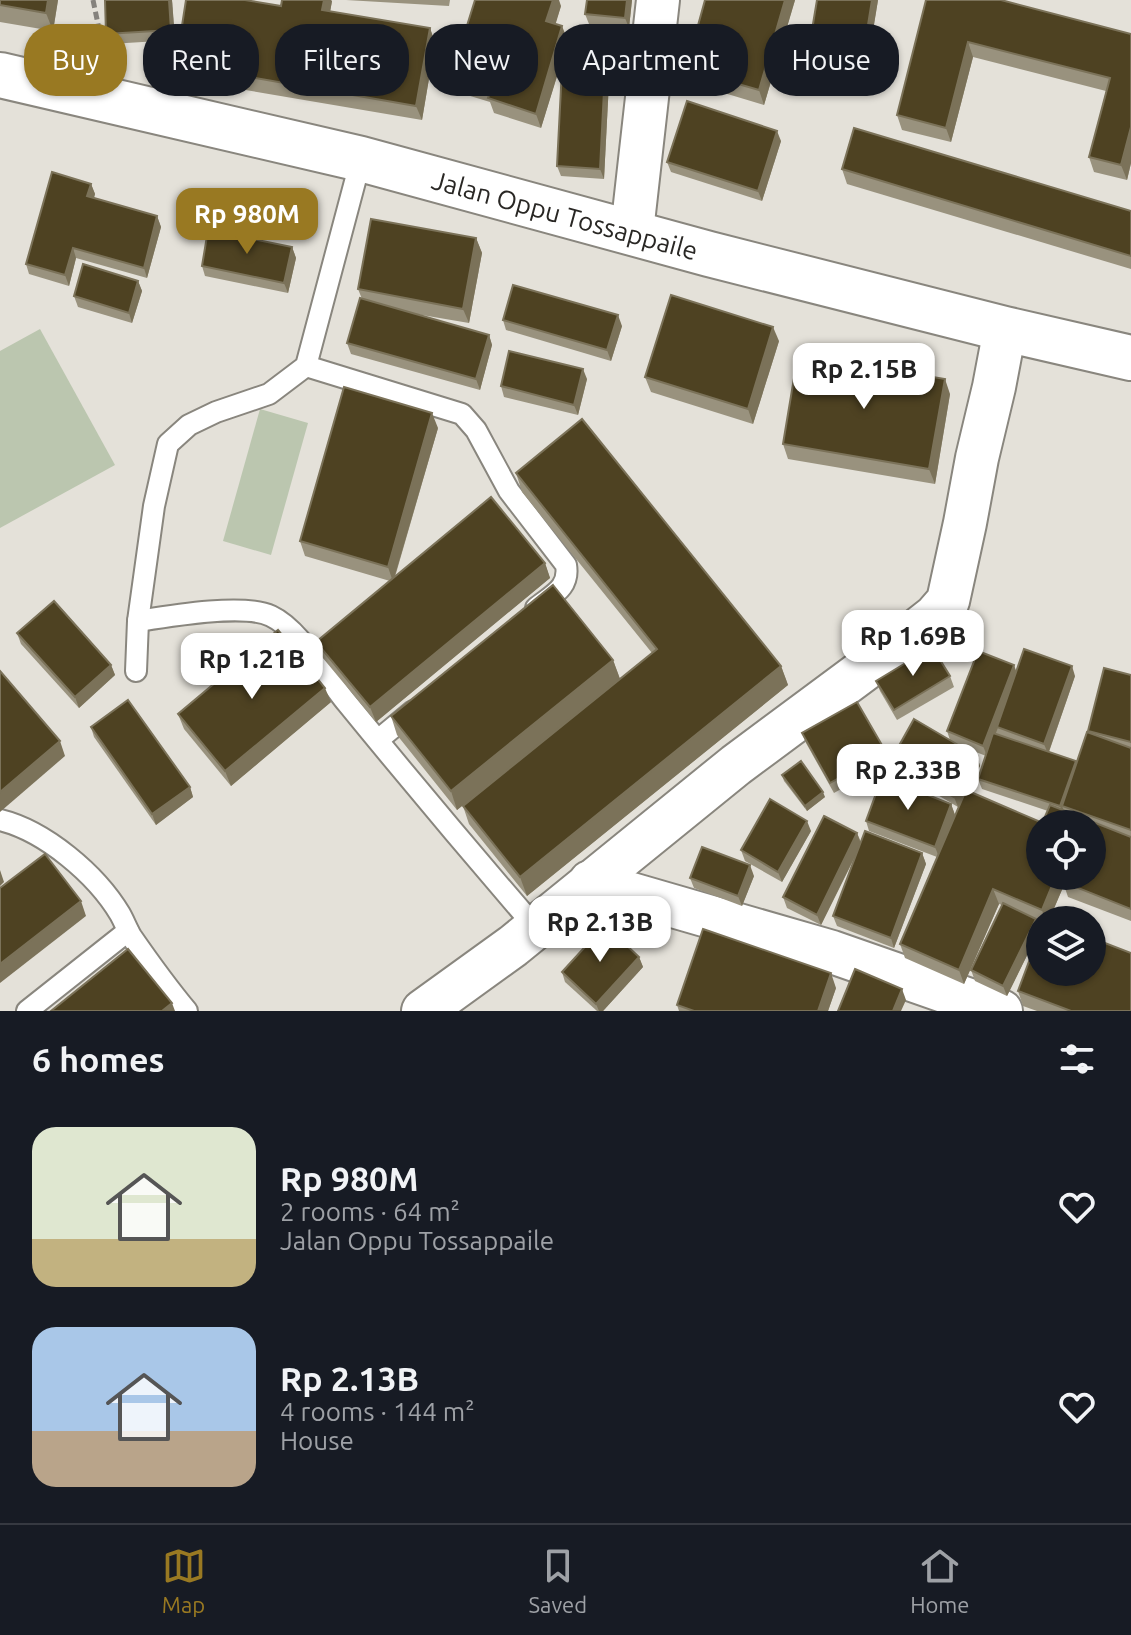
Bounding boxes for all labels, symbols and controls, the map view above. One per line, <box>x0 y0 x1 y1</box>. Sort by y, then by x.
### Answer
chip: Buy <box>24 24 127 96</box>
chip: Rent <box>143 24 259 96</box>
chip: Filters <box>275 24 409 96</box>
chip: New <box>425 24 538 96</box>
chip: Apartment <box>554 24 748 96</box>
chip: House <box>764 24 899 96</box>
street label: Jalan Oppu Tossappaile <box>429 165 701 265</box>
pin: Rp 980M <box>173 188 321 256</box>
text: Rp 980M <box>194 199 300 228</box>
pin: Rp 2.15B <box>781 343 947 411</box>
text: Rp 2.15B <box>811 354 917 383</box>
pin: Rp 1.69B <box>830 610 996 678</box>
text: Rp 1.69B <box>860 621 966 650</box>
pin: Rp 1.21B <box>169 633 335 701</box>
text: Rp 1.21B <box>199 644 305 673</box>
pin: Rp 2.33B <box>825 744 991 812</box>
text: Rp 2.33B <box>855 755 961 784</box>
map controls <box>1026 810 1106 986</box>
button: locate <box>1026 810 1106 890</box>
pin: Rp 2.13B <box>517 896 683 964</box>
button: layers <box>1026 906 1106 986</box>
text: Rp 2.13B <box>547 907 653 936</box>
icon: filters <box>1055 1037 1099 1081</box>
text: 6 homes <box>32 1040 165 1078</box>
icon: home <box>96 1159 192 1255</box>
text: Rp 980M <box>280 1159 419 1197</box>
icon: heart <box>1055 1185 1099 1229</box>
text: 2 rooms · 64 m² <box>280 1197 460 1226</box>
text: Jalan Oppu Tossappaile <box>280 1226 554 1255</box>
icon: home <box>96 1359 192 1455</box>
text: Rp 2.13B <box>280 1359 419 1397</box>
icon: heart <box>1055 1385 1099 1429</box>
text: 4 rooms · 144 m² <box>280 1397 475 1426</box>
text: House <box>280 1426 354 1455</box>
tab: Map <box>162 1544 206 1617</box>
tab: Saved <box>529 1544 587 1617</box>
tab: Home <box>910 1544 969 1617</box>

